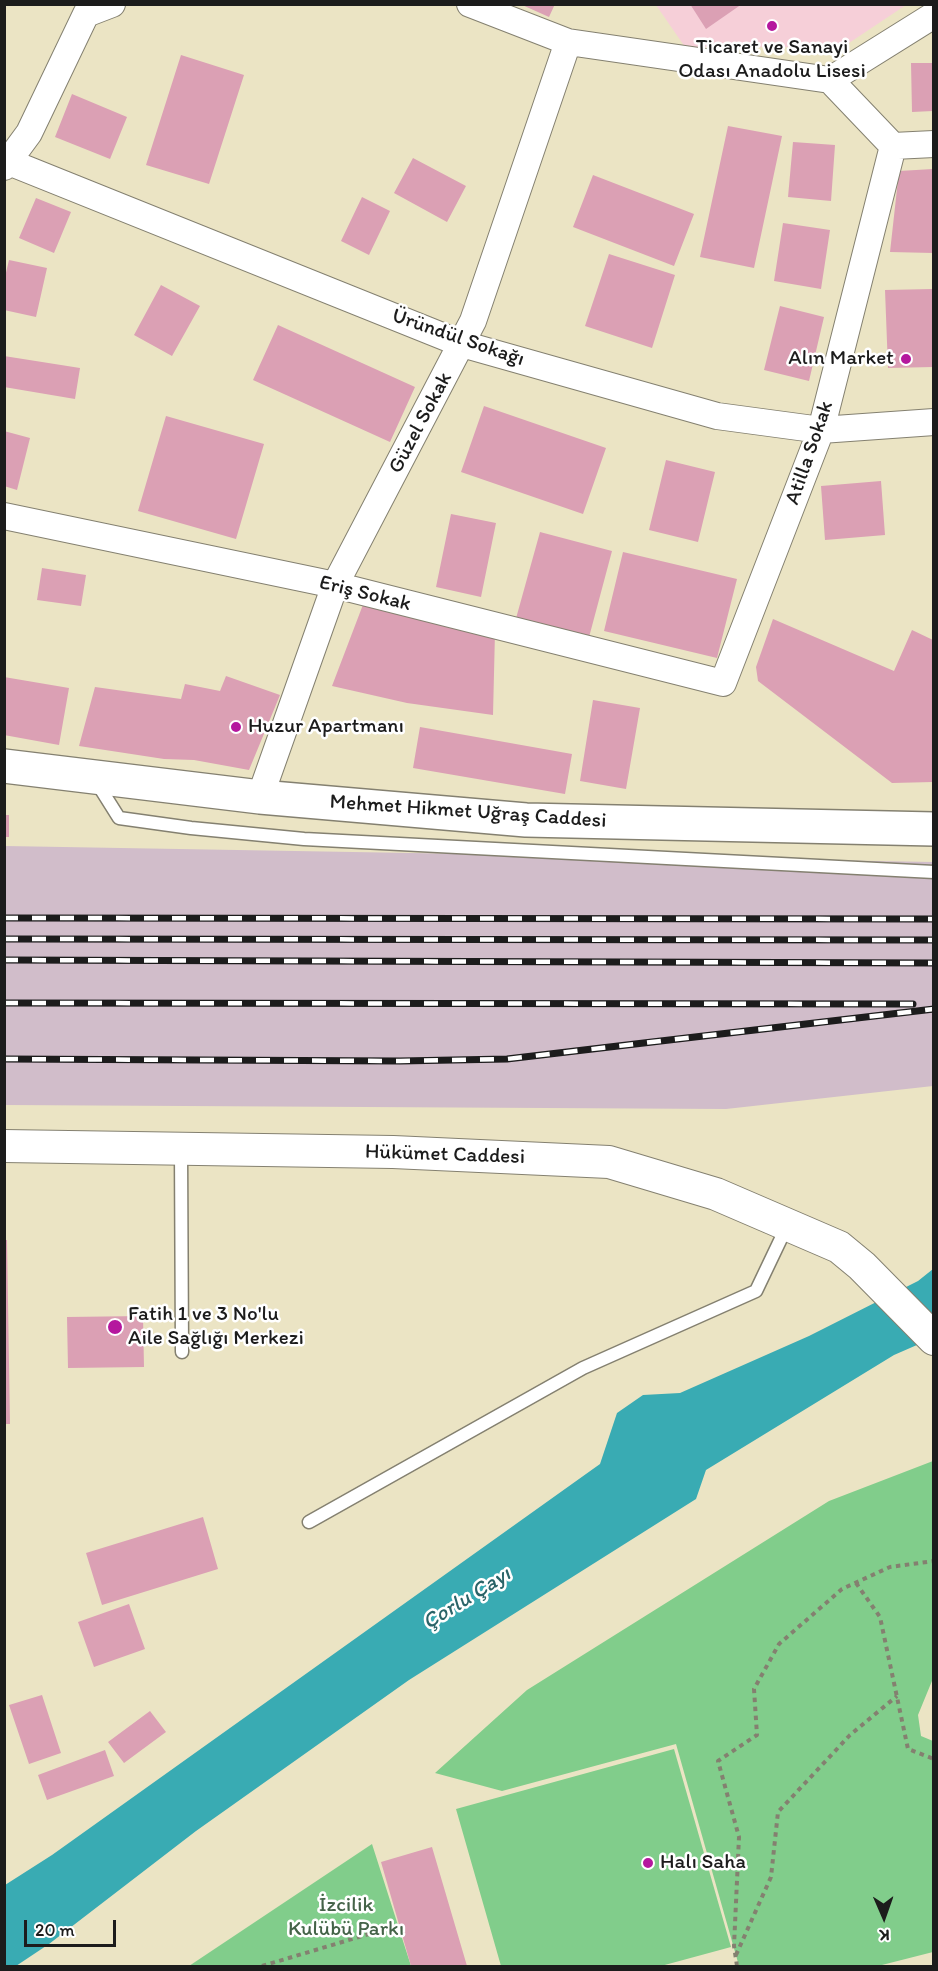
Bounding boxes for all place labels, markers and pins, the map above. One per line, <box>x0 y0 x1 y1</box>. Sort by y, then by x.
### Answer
marker: Ticaret ve Sanayi Odası Anadolu Lisesi <box>765 19 779 33</box>
place label: Ticaret ve Sanayi Odası Anadolu Lisesi <box>678 35 866 85</box>
place label: Alın Market <box>788 346 894 372</box>
marker: Alın Market <box>899 352 913 366</box>
place label: Huzur Apartmanı <box>248 714 404 740</box>
marker: Huzur Apartmanı <box>229 720 243 734</box>
place label: Fatih 1 ve 3 No'lu Aile Sağlığı Merkezi <box>128 1302 304 1352</box>
marker: Fatih 1 ve 3 No'lu Aile Sağlığı Merkezi <box>106 1318 124 1336</box>
place label: Halı Saha <box>660 1850 746 1876</box>
marker: Halı Saha <box>641 1856 655 1870</box>

